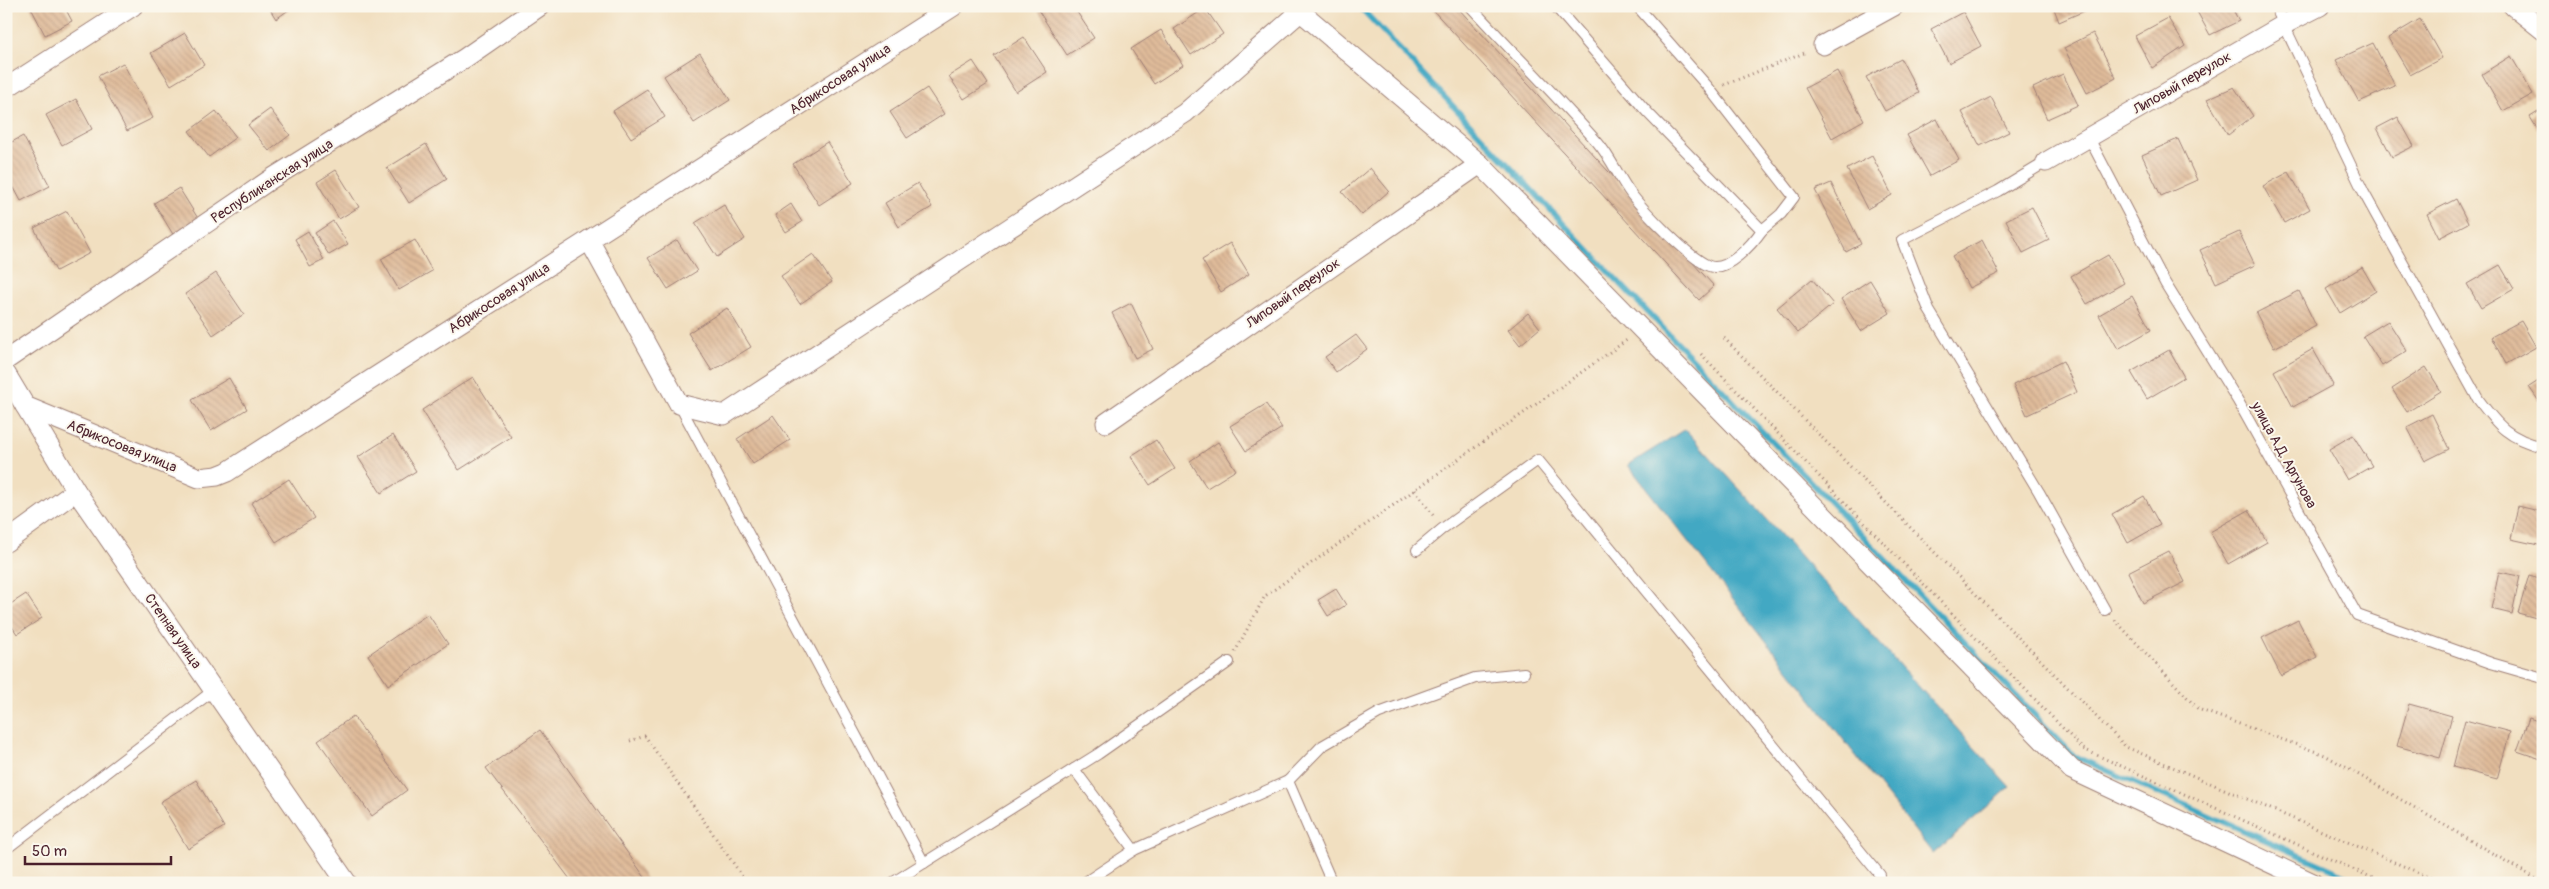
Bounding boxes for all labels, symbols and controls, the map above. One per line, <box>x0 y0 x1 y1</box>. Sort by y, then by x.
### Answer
street label: Абрикосовая улица <box>786 40 894 118</box>
street label: Липовый переулок <box>2129 48 2234 118</box>
street label: Республиканская улица <box>208 135 336 227</box>
street label: Липовый переулок <box>1242 254 1343 332</box>
street label: Абрикосовая улица <box>445 259 553 337</box>
street label: улица А.Д. Аргунова <box>2247 398 2320 511</box>
street label: Абрикосовая улица <box>64 416 180 476</box>
street label: Степная улица <box>141 590 205 672</box>
scale bar <box>25 834 171 866</box>
text: 50 m <box>32 842 67 861</box>

